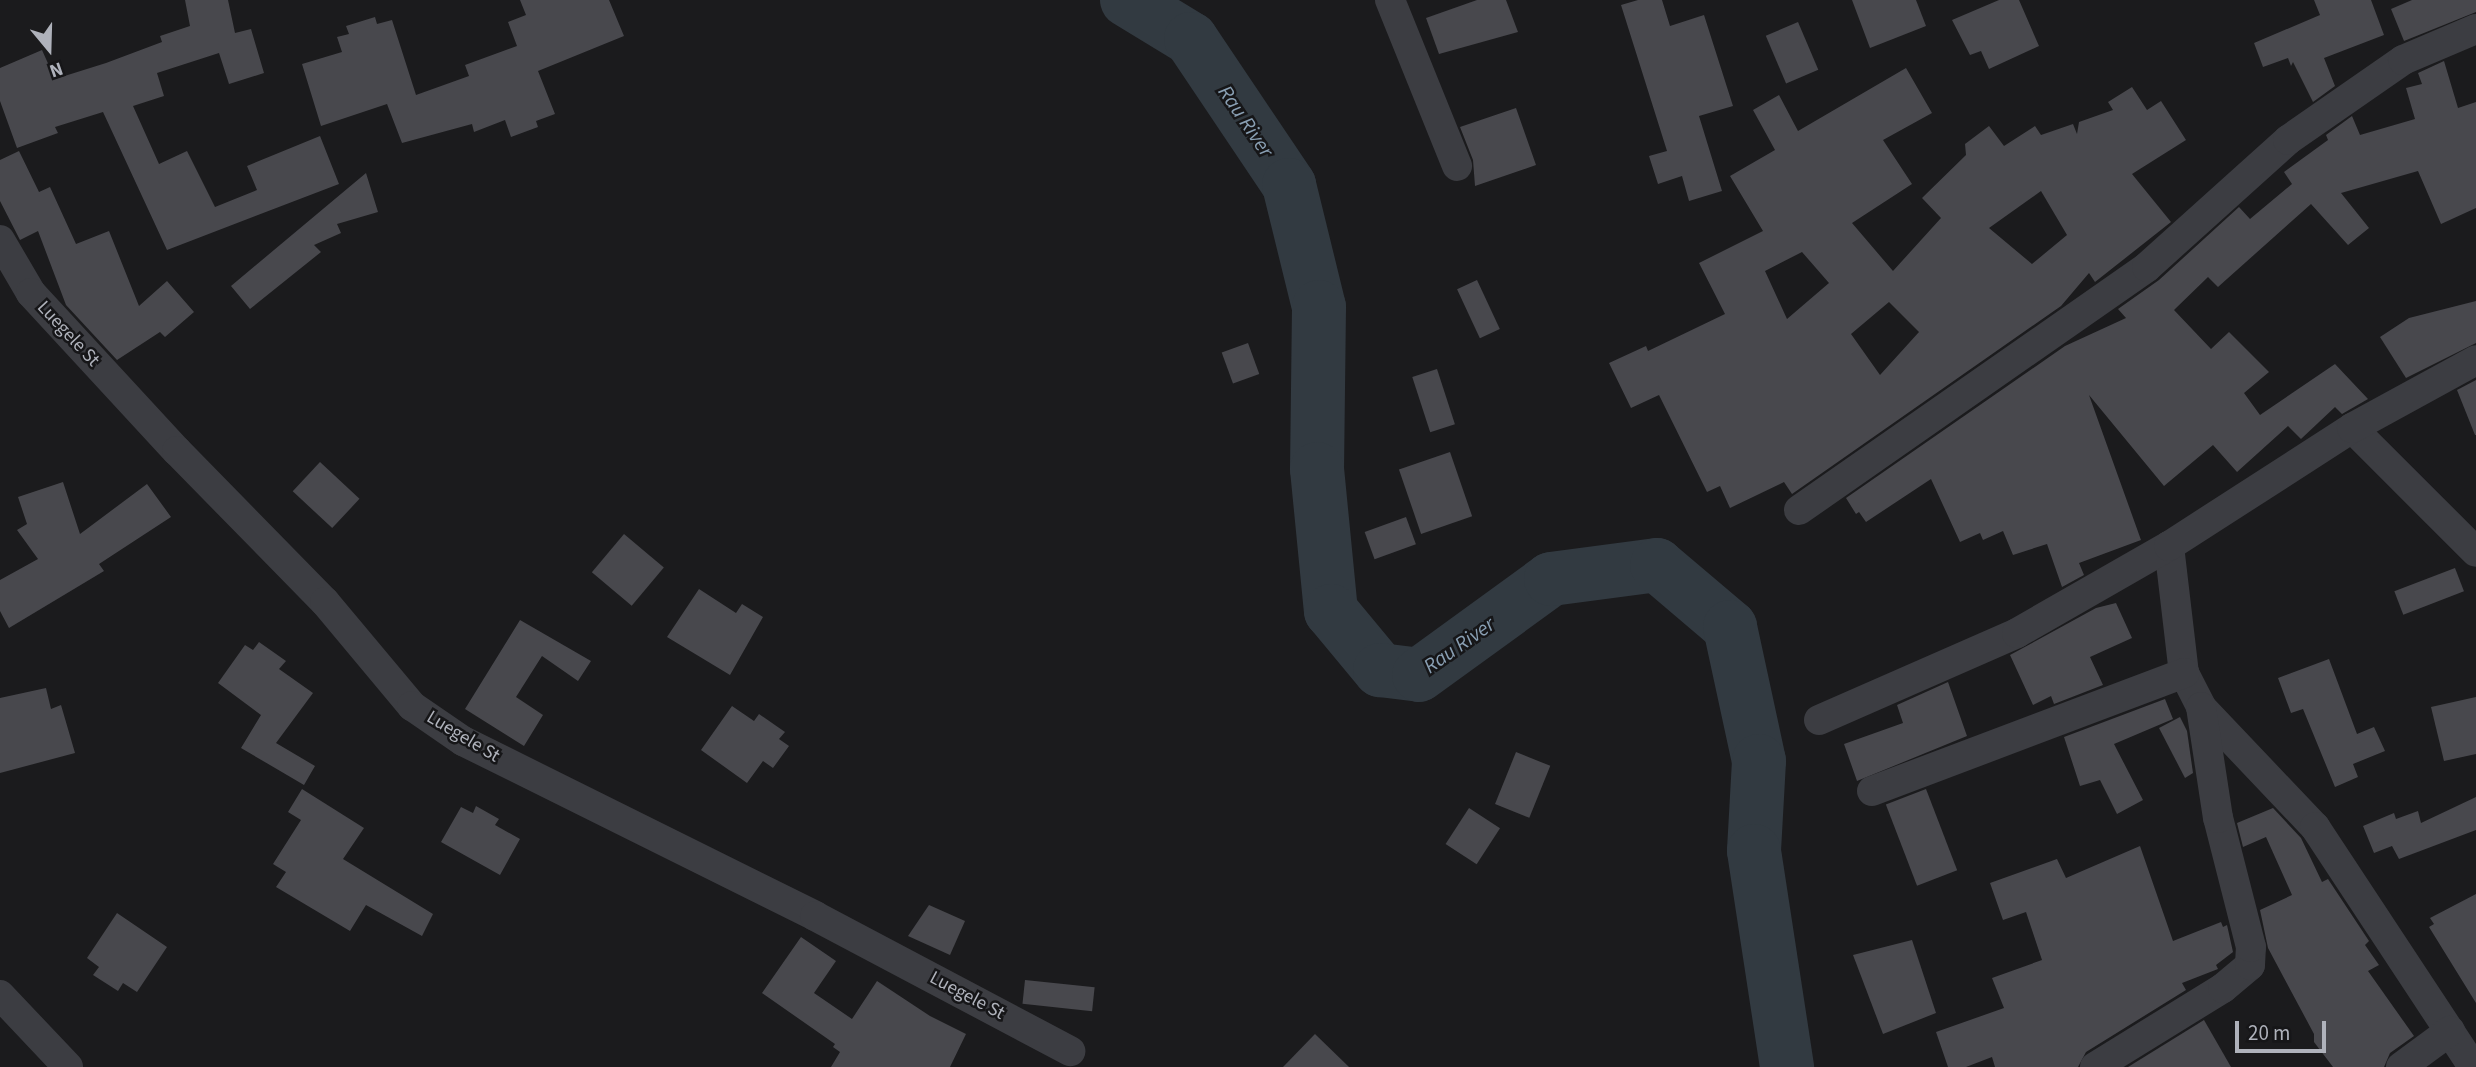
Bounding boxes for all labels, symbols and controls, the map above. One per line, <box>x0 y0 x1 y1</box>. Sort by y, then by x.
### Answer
north arrow <box>14 14 84 84</box>
text: N <box>46 55 66 84</box>
water label: Rau River <box>1213 80 1279 162</box>
street label: Luegele St <box>32 296 104 372</box>
water label: Rau River <box>1419 611 1499 679</box>
street label: Luegele St <box>422 706 504 768</box>
street label: Luegele St <box>926 967 1008 1025</box>
scale bar <box>2238 1007 2329 1052</box>
text: 20 m <box>2248 1018 2290 1048</box>

